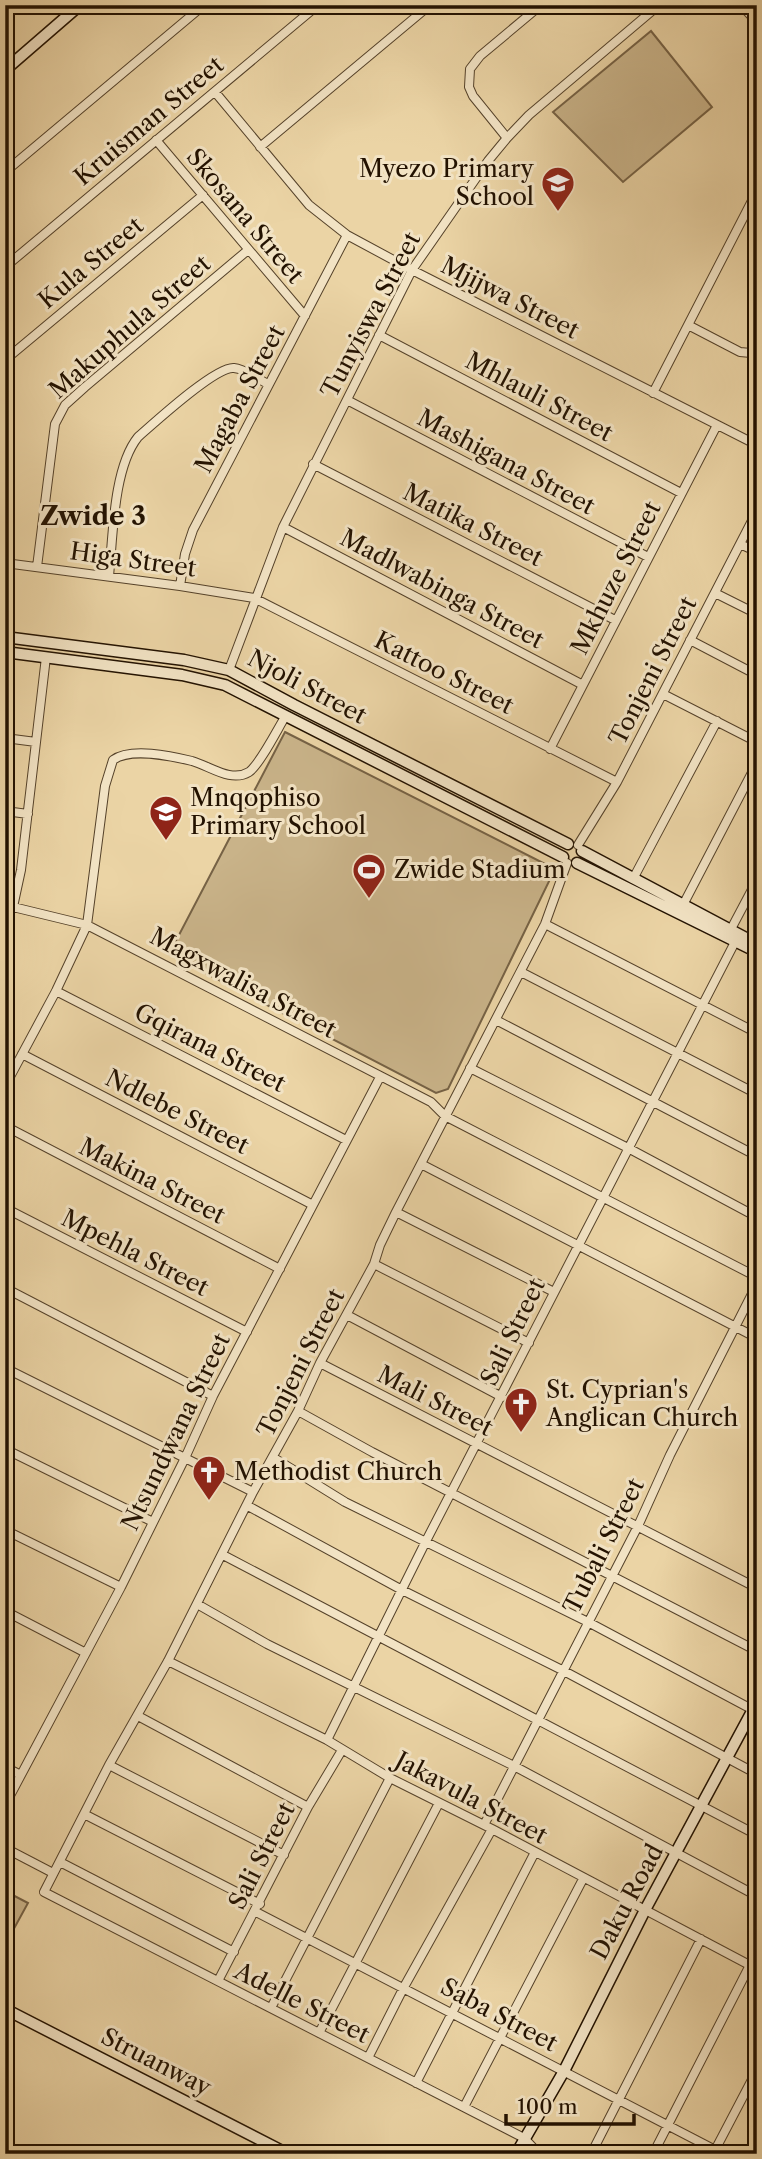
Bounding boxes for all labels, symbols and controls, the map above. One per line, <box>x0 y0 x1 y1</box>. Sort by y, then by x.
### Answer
street label: Kruisman Street <box>68 49 230 191</box>
street label: Skosana Street <box>181 142 310 289</box>
place label: Myezo Primary School <box>359 154 535 211</box>
school or university icon: Myezo Primary School <box>539 164 577 213</box>
street label: Kula Street <box>33 210 149 315</box>
street label: Tunyiswa Street <box>315 227 427 402</box>
street label: Makuphula Street <box>43 248 217 404</box>
street label: Mjijwa Street <box>436 250 585 345</box>
street label: Magaba Street <box>188 319 291 478</box>
street label: Mhlauli Street <box>461 346 618 448</box>
street label: Mashigana Street <box>413 403 600 521</box>
street label: Matika Street <box>399 477 548 572</box>
street label: Mkhuze Street <box>564 496 667 659</box>
district label: Zwide 3 <box>40 500 146 532</box>
street label: Madlwabinga Street <box>336 523 549 655</box>
street label: Higa Street <box>68 536 199 583</box>
street label: Tonjeni Street <box>603 591 703 750</box>
street label: Kattoo Street <box>370 625 519 720</box>
street label: Njoli Street <box>243 643 372 730</box>
place label: Mnqophiso Primary School <box>190 783 366 840</box>
school or university icon: Mnqophiso Primary School <box>147 793 185 842</box>
sports icon: Zwide Stadium <box>350 851 388 900</box>
place label: Zwide Stadium <box>394 855 566 884</box>
street label: Magxwalisa Street <box>145 921 342 1044</box>
street label: Gqirana Street <box>130 997 291 1098</box>
street label: Ndlebe Street <box>101 1063 254 1160</box>
street label: Makina Street <box>74 1131 230 1230</box>
street label: Mpehla Street <box>57 1203 214 1302</box>
street label: Sali Street <box>474 1273 551 1390</box>
street label: Tonjeni Street <box>251 1283 351 1442</box>
street label: Ntsundwana Street <box>115 1328 236 1535</box>
street label: Mali Street <box>373 1359 498 1442</box>
place label: St. Cyprian's Anglican Church <box>545 1375 738 1432</box>
church icon: St. Cyprian's Anglican Church <box>502 1385 540 1434</box>
church icon: Methodist Church <box>190 1453 228 1502</box>
place label: Methodist Church <box>234 1457 442 1486</box>
street label: Tubali Street <box>557 1473 650 1618</box>
street label: Jakavula Street <box>387 1743 553 1850</box>
street label: Sali Street <box>222 1797 301 1914</box>
street label: Daku Road <box>584 1839 669 1964</box>
street label: Adelle Street <box>229 1956 375 2049</box>
street label: Saba Street <box>436 1972 563 2058</box>
street label: Struanway <box>96 2022 217 2102</box>
scale bar <box>506 2082 634 2126</box>
text: 100 m <box>517 2094 578 2119</box>

